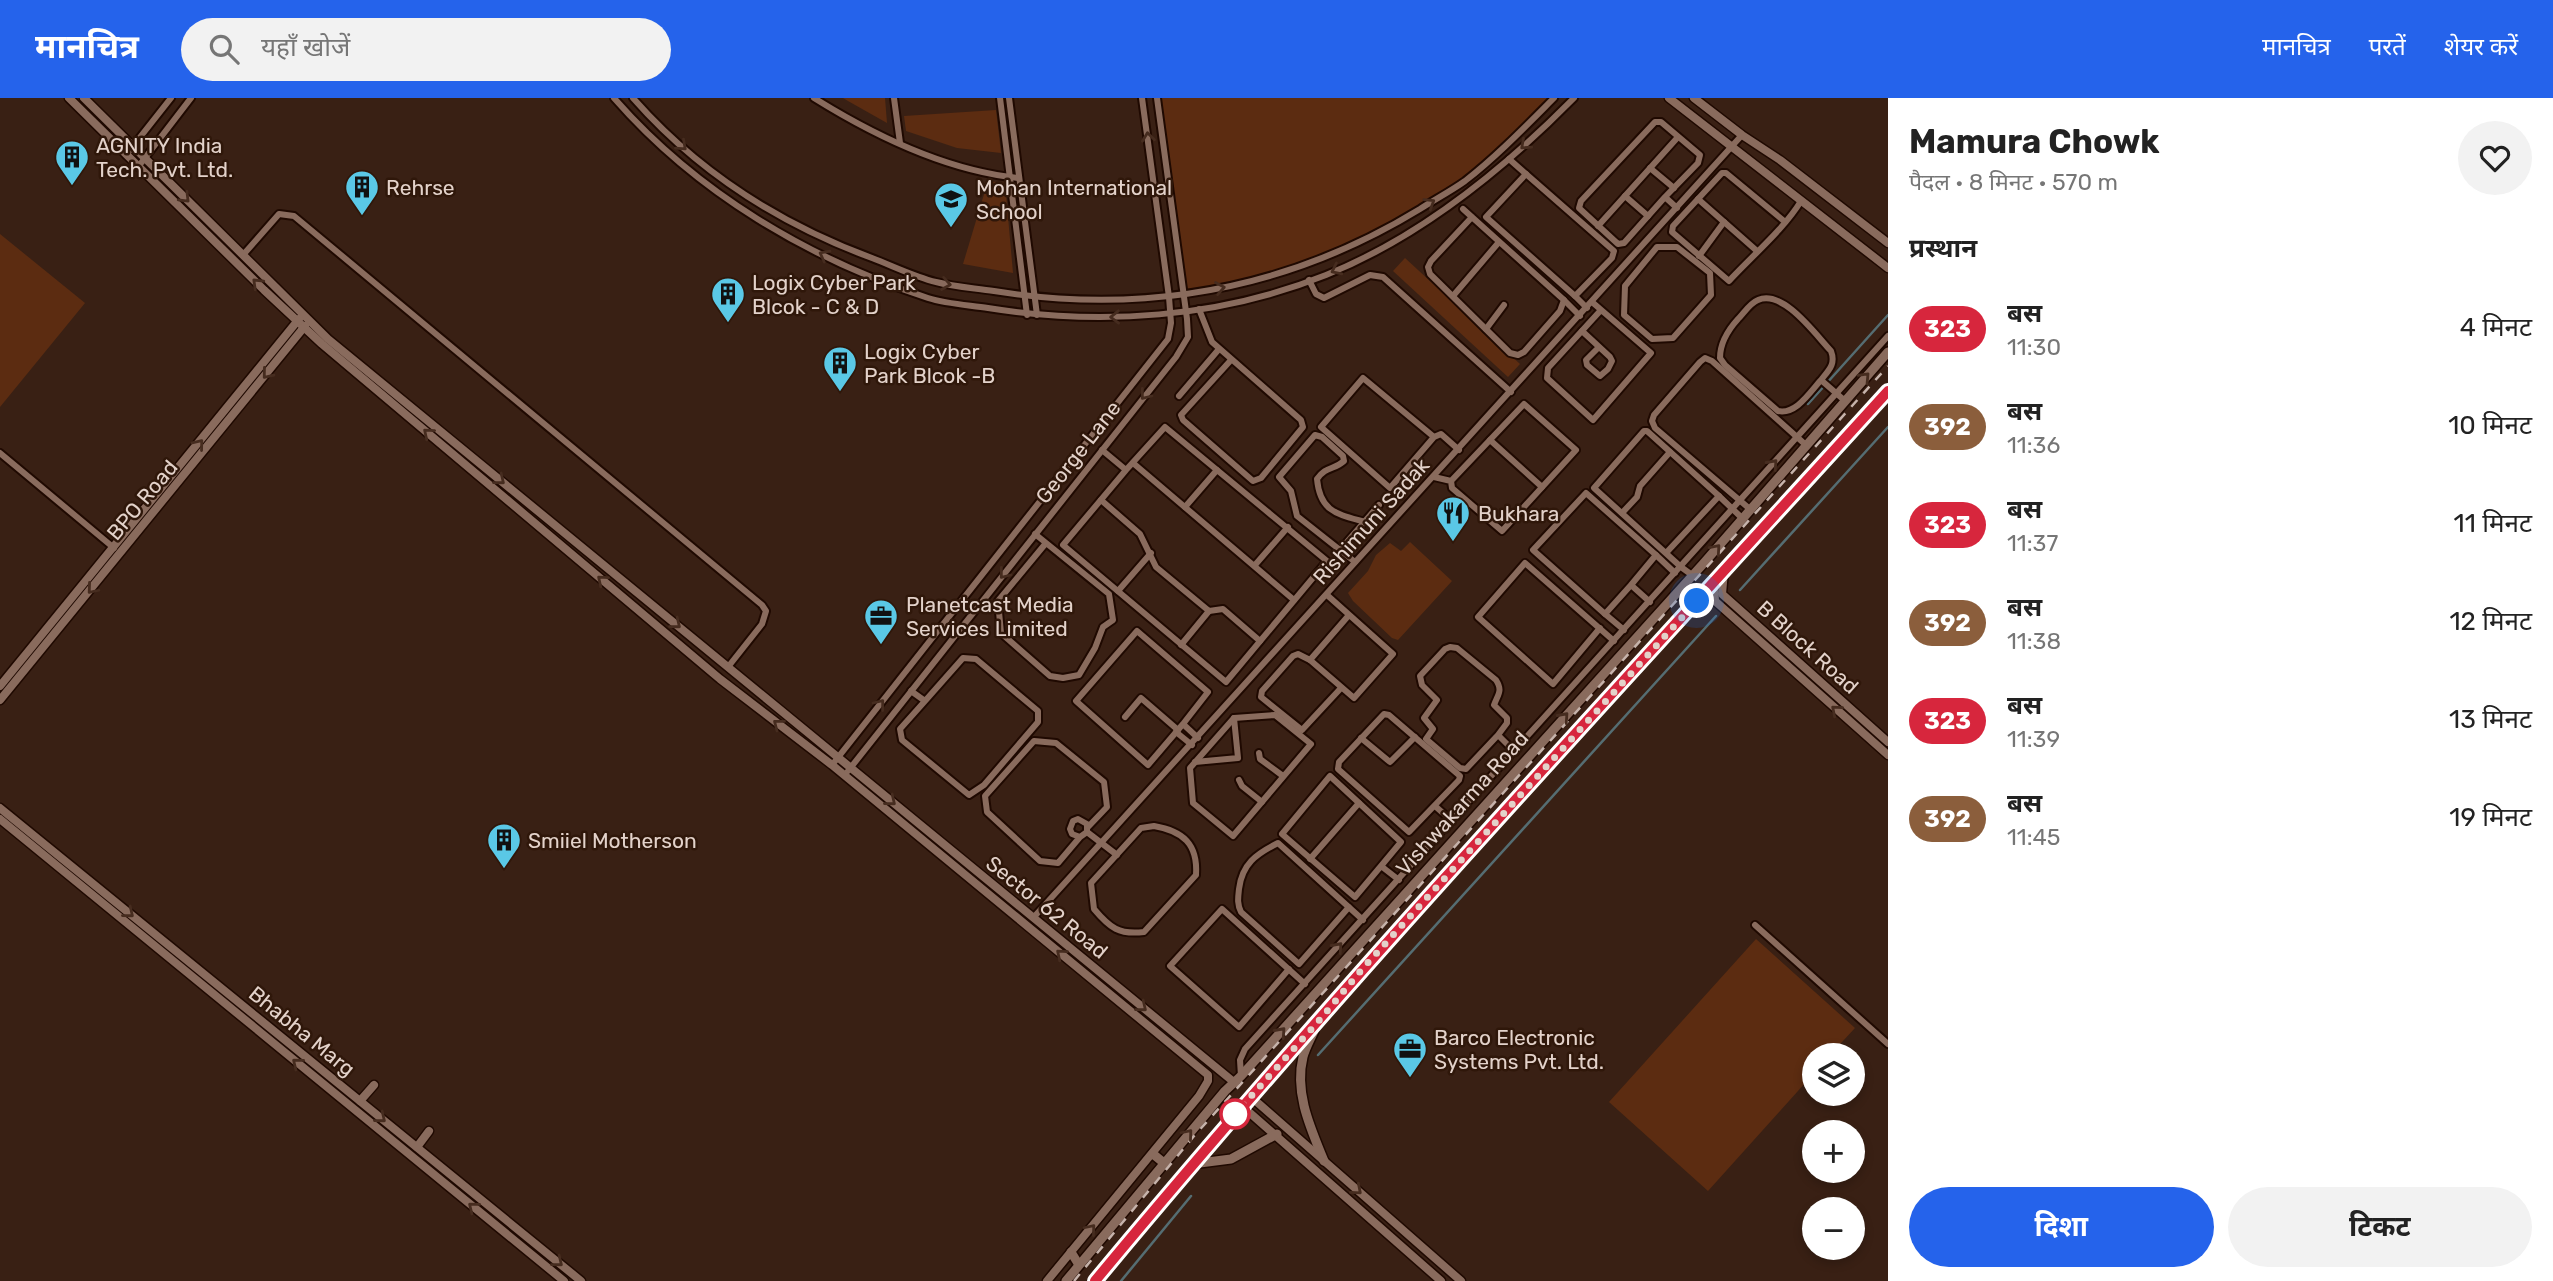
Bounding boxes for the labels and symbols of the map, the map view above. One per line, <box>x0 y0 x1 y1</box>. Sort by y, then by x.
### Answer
one-way arrow <box>1140 131 1155 143</box>
place label: AGNITY India Tech. Pvt. Ltd. <box>96 133 233 182</box>
one-way arrow <box>1520 137 1533 149</box>
building icon: AGNITY India Tech. Pvt. Ltd. <box>53 138 91 187</box>
one-way arrow <box>674 138 687 150</box>
building icon: Rehrse <box>343 168 381 217</box>
place label: Rehrse <box>386 175 455 200</box>
place label: Mohan International School <box>976 175 1172 224</box>
school or university icon: Mohan International School <box>932 180 970 229</box>
one-way arrow <box>177 189 190 202</box>
one-way arrow <box>1422 198 1435 211</box>
one-way arrow <box>819 250 831 263</box>
one-way arrow <box>1331 262 1343 276</box>
place label: Logix Cyber Park Blcok - C & D <box>752 270 916 319</box>
building icon: Logix Cyber Park Blcok - C & D <box>709 275 747 324</box>
one-way arrow <box>940 275 952 290</box>
one-way arrow <box>252 279 265 292</box>
one-way arrow <box>1214 281 1226 296</box>
one-way arrow <box>1109 309 1120 324</box>
place label: Logix Cyber Park Blcok -B <box>864 339 995 388</box>
building icon: Logix Cyber Park Blcok -B <box>821 344 859 393</box>
one-way arrow <box>262 367 275 379</box>
one-way arrow <box>1857 372 1869 385</box>
one-way arrow <box>1141 388 1154 400</box>
street label: George Lane <box>1030 396 1126 508</box>
one-way arrow <box>423 429 436 441</box>
one-way arrow <box>191 439 203 452</box>
street label: Rishimuni Sadak <box>1308 453 1434 589</box>
street label: BPO Road <box>101 455 183 545</box>
one-way arrow <box>1765 459 1778 472</box>
one-way arrow <box>491 472 504 484</box>
restaurant icon: Bukhara <box>1434 494 1472 543</box>
place label: Bukhara <box>1478 501 1559 526</box>
one-way arrow <box>1708 544 1720 557</box>
one-way arrow <box>1000 565 1012 578</box>
one-way arrow <box>597 576 610 588</box>
one-way arrow <box>88 580 100 593</box>
your location <box>1679 583 1714 618</box>
place label: Planetcast Media Services Limited <box>906 592 1074 641</box>
street label: B Block Road <box>1752 595 1864 699</box>
office icon: Planetcast Media Services Limited <box>862 597 900 646</box>
one-way arrow <box>667 616 680 628</box>
one-way arrow <box>872 700 884 713</box>
one-way arrow <box>1832 706 1845 718</box>
one-way arrow <box>1555 712 1568 725</box>
one-way arrow <box>773 719 786 732</box>
street label: Vishwakarma Road <box>1391 726 1533 880</box>
one-way arrow <box>882 793 895 805</box>
building icon: Smiiel Motherson <box>485 821 523 870</box>
place label: Smiiel Motherson <box>528 828 697 853</box>
street label: Sector 62 Road <box>981 850 1113 964</box>
one-way arrow <box>120 905 133 917</box>
one-way arrow <box>1330 943 1342 956</box>
one-way arrow <box>1056 949 1068 962</box>
street label: Bhabha Marg <box>244 981 360 1081</box>
one-way arrow <box>1135 999 1147 1012</box>
place label: Barco Electronic Systems Pvt. Ltd. <box>1434 1025 1604 1074</box>
one-way arrow <box>1272 1027 1285 1040</box>
office icon: Barco Electronic Systems Pvt. Ltd. <box>1391 1030 1429 1079</box>
one-way arrow <box>292 1058 305 1071</box>
unlabelled marker <box>1220 1099 1250 1129</box>
one-way arrow <box>374 1110 386 1123</box>
one-way arrow <box>1180 1130 1193 1142</box>
one-way arrow <box>1349 1182 1362 1194</box>
one-way arrow <box>468 1202 480 1215</box>
one-way arrow <box>1082 1224 1095 1236</box>
one-way arrow <box>549 1254 562 1266</box>

